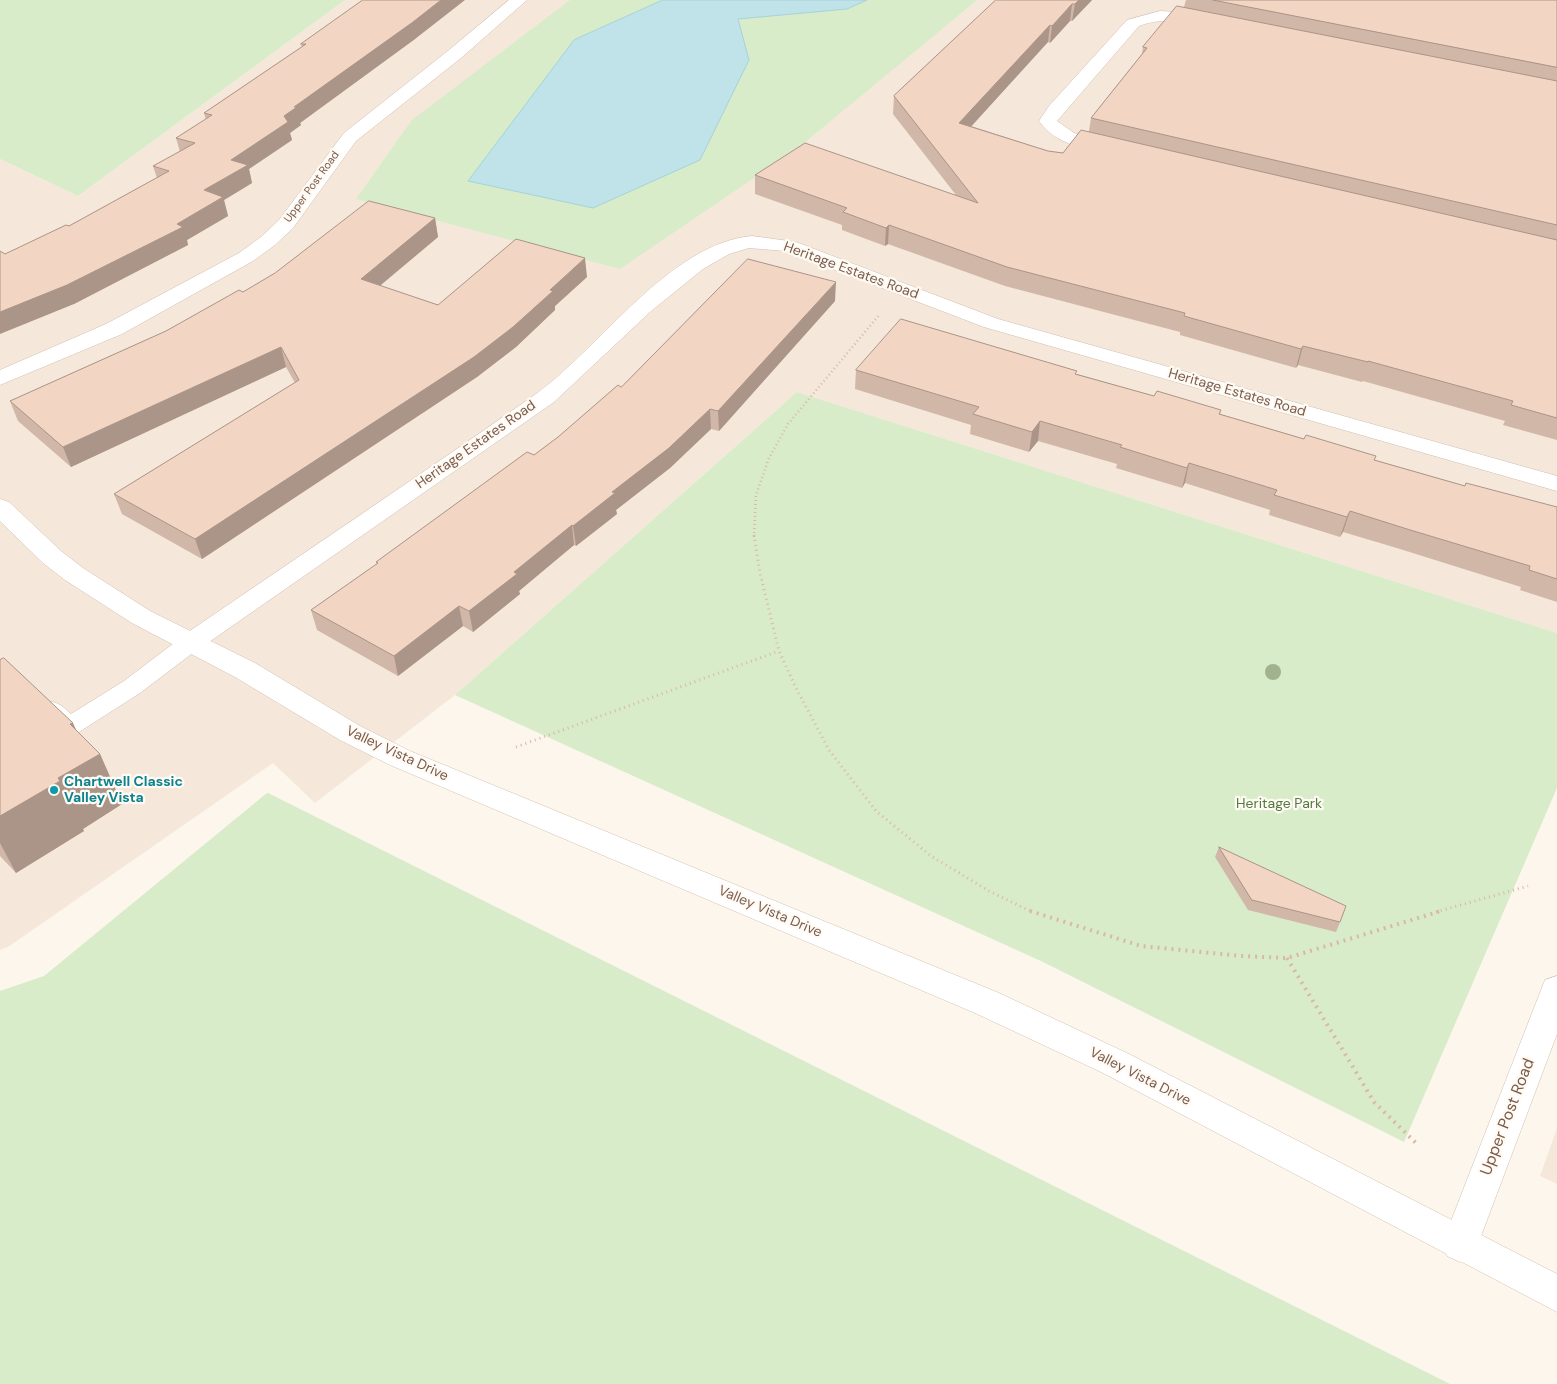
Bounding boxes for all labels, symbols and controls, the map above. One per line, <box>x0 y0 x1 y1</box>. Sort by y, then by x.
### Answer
street label: Upper Post Road <box>282 149 342 225</box>
street label: Heritage Estates Road <box>781 239 921 303</box>
street label: Heritage Estates Road <box>1166 365 1308 421</box>
street label: Heritage Estates Road <box>413 397 539 493</box>
street label: Valley Vista Drive <box>343 723 451 785</box>
place label: Chartwell Classic Valley Vista <box>64 774 183 806</box>
marker: Chartwell Classic Valley Vista <box>48 784 60 796</box>
park label: Heritage Park <box>1236 796 1322 812</box>
street label: Valley Vista Drive <box>716 883 824 941</box>
street label: Valley Vista Drive <box>1087 1044 1193 1110</box>
street label: Upper Post Road <box>1477 1056 1539 1178</box>

